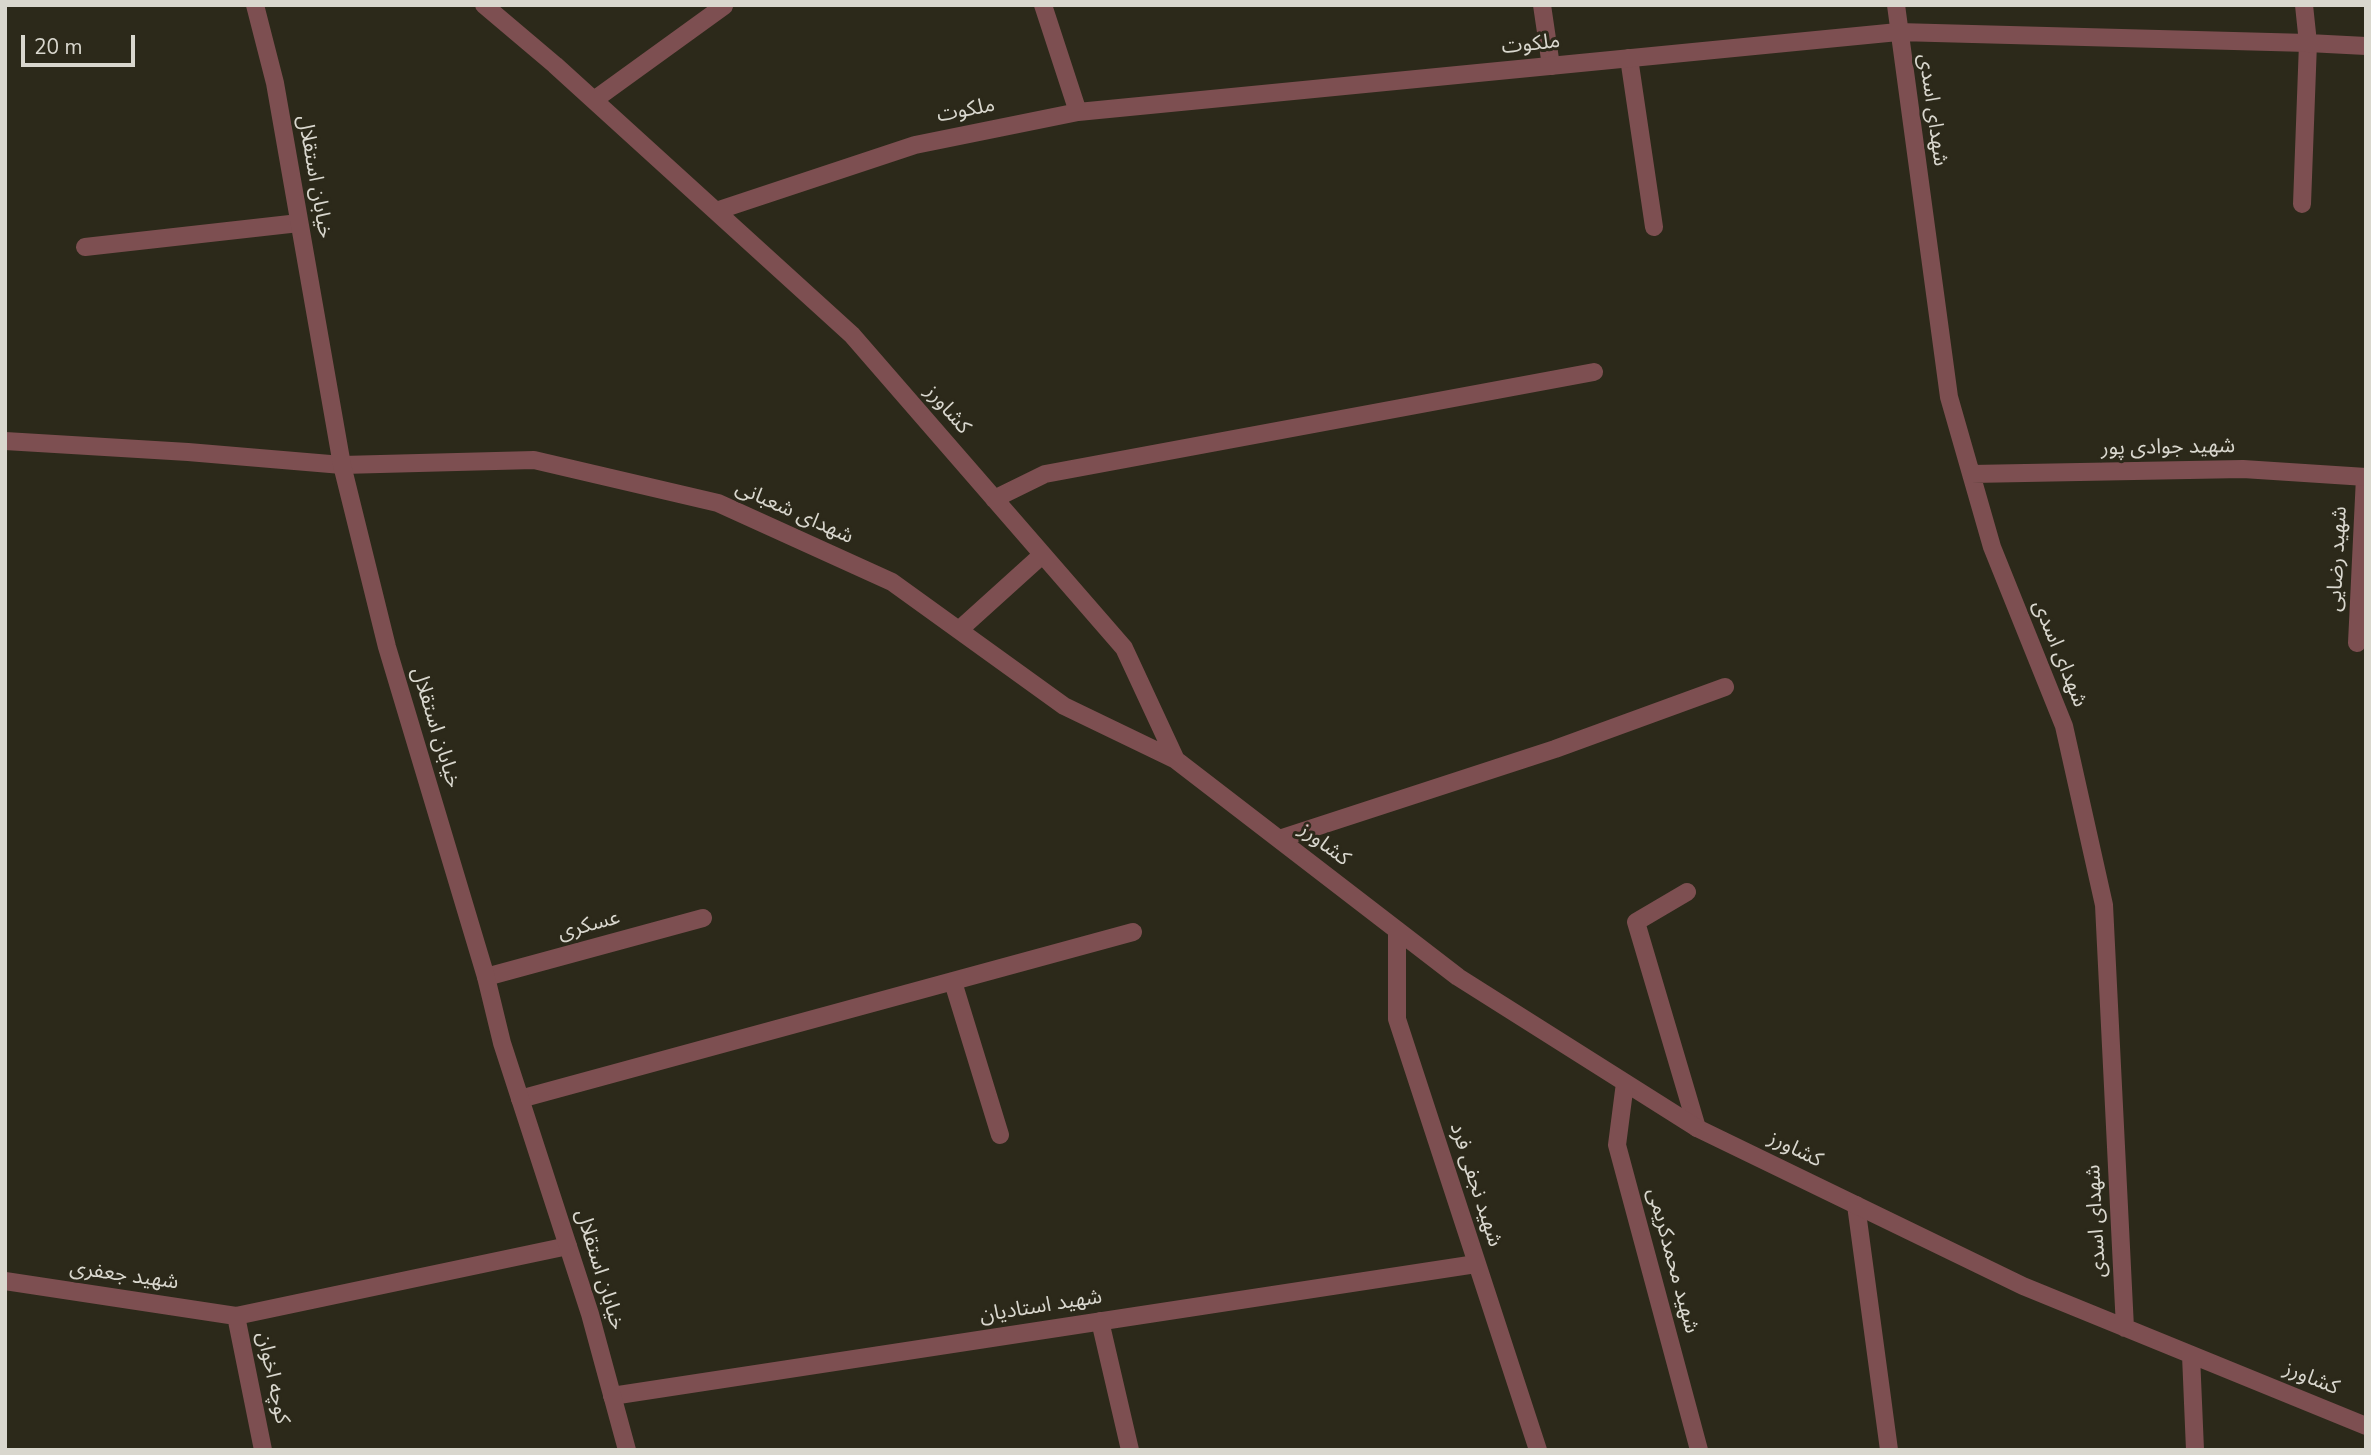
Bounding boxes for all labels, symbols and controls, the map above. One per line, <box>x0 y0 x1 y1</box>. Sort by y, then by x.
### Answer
scale bar <box>24 21 138 65</box>
street label: ملکوت <box>1500 29 1562 61</box>
text: 20 m <box>34 33 83 61</box>
street label: شهدای اسدی <box>1912 52 1952 168</box>
street label: ملکوت <box>935 93 997 129</box>
street label: خیابان استقلال <box>291 113 337 241</box>
street label: کشاورز <box>919 380 975 440</box>
street label: شهید جوادی پور <box>2101 434 2235 462</box>
street label: شهدای شعبانی <box>731 476 857 550</box>
street label: شهید رضایی <box>2323 506 2353 612</box>
street label: شهدای اسدی <box>2026 597 2092 711</box>
street label: خیابان استقلال <box>405 665 465 791</box>
street label: کشاورز <box>1293 818 1355 872</box>
street label: عسکری <box>555 906 623 946</box>
street label: شهید نجفی فرد <box>1443 1120 1507 1250</box>
street label: کشاورز <box>1764 1126 1826 1174</box>
street label: شهدای اسدی <box>2081 1164 2113 1278</box>
street label: شهید محمدکریمی <box>1640 1186 1704 1336</box>
street label: خیابان استقلال <box>569 1207 629 1333</box>
street label: شهید جعفری <box>68 1256 180 1296</box>
street label: شهید استادیان <box>978 1285 1104 1329</box>
street label: کوچه اخوان <box>250 1330 294 1426</box>
street label: کشاورز <box>2280 1357 2342 1401</box>

